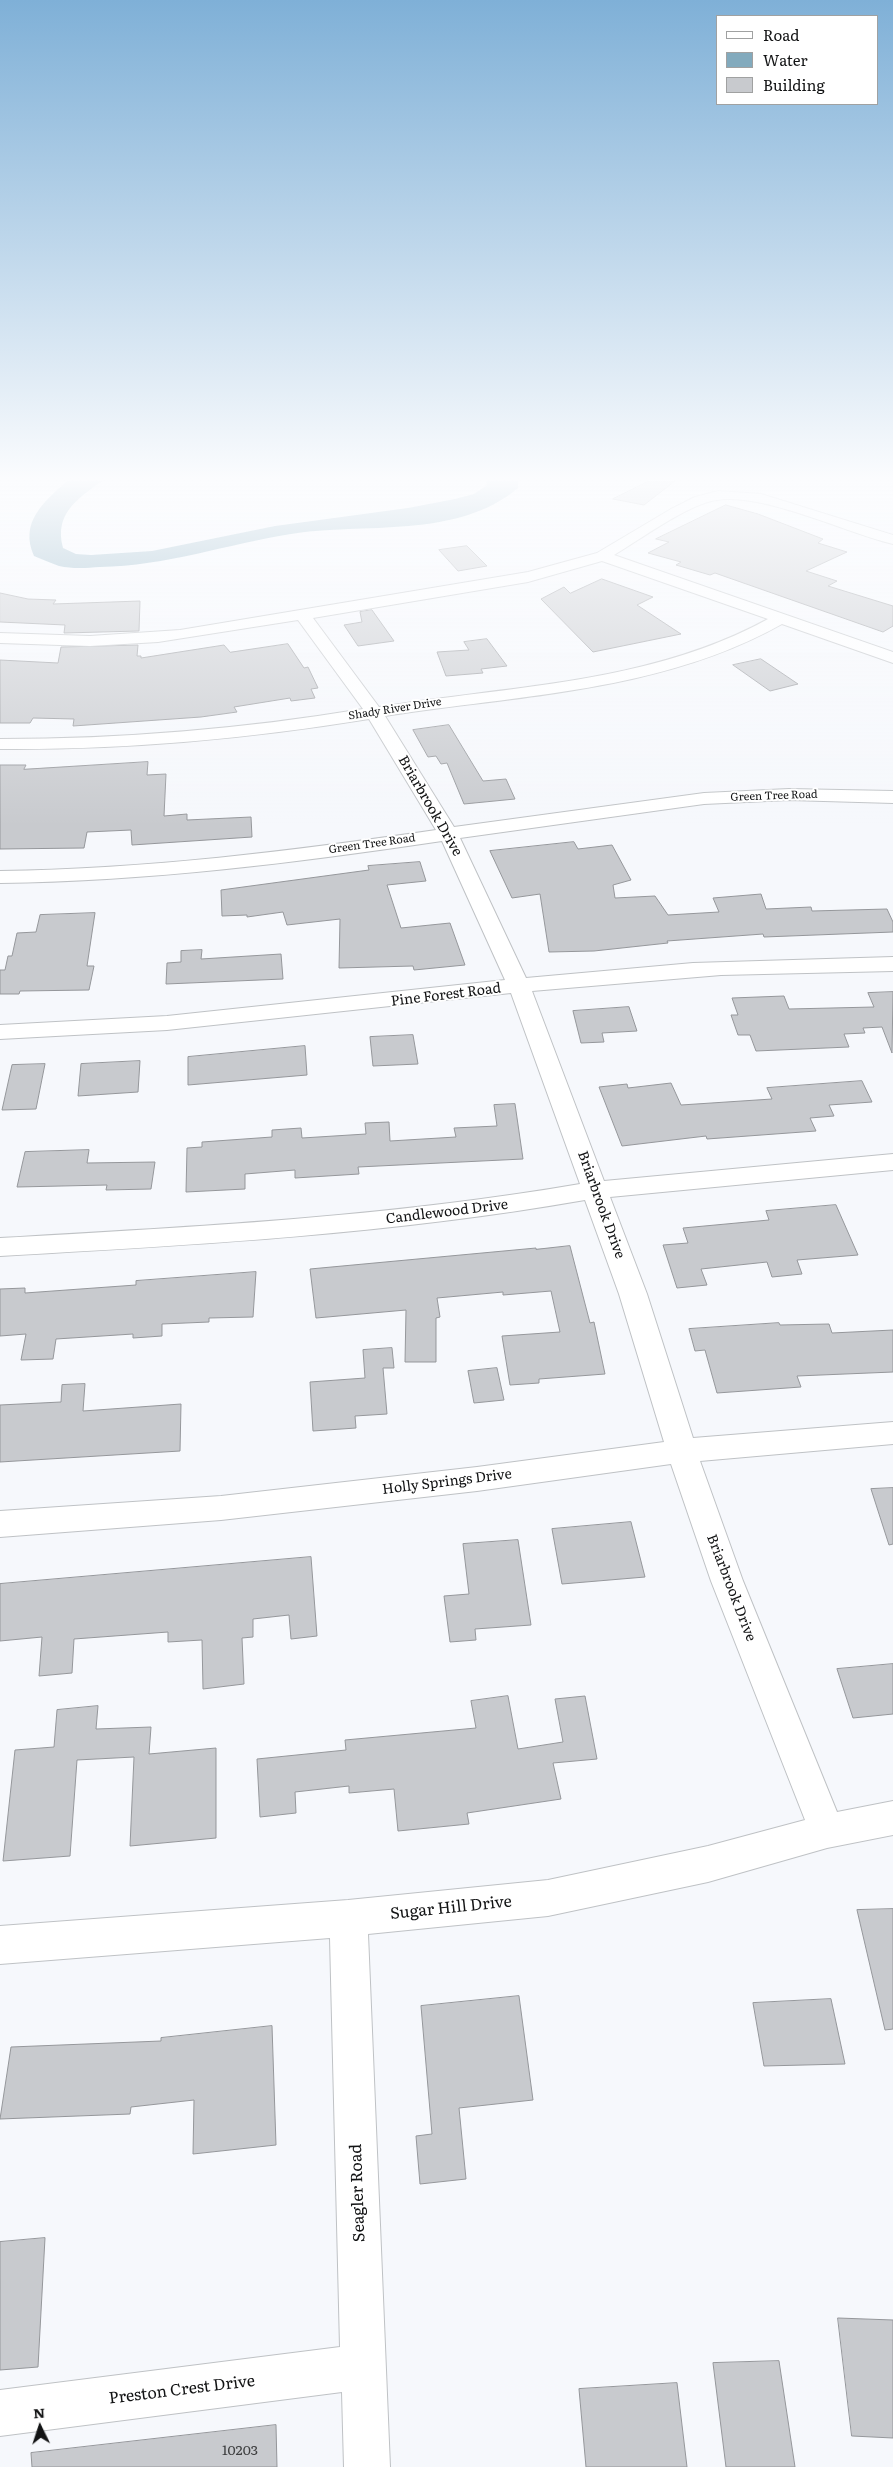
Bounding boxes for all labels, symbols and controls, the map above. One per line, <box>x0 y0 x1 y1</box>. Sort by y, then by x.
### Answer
legend <box>716 15 878 105</box>
text: Road <box>763 23 799 46</box>
text: Water <box>763 48 808 71</box>
text: Building <box>763 73 825 96</box>
street label: Shady River Drive <box>348 695 442 723</box>
street label: Briarbrook Drive <box>394 753 466 859</box>
street label: Green Tree Road <box>730 788 818 804</box>
street label: Green Tree Road <box>328 831 416 857</box>
street label: Pine Forest Road <box>390 980 502 1010</box>
street label: Briarbrook Drive <box>574 1149 628 1261</box>
street label: Candlewood Drive <box>385 1196 509 1228</box>
street label: Holly Springs Drive <box>381 1466 513 1498</box>
street label: Briarbrook Drive <box>703 1532 759 1644</box>
street label: Sugar Hill Drive <box>389 1892 513 1924</box>
street label: Seagler Road <box>347 2144 369 2242</box>
street label: Preston Crest Drive <box>108 2372 256 2408</box>
north arrow <box>15 2402 65 2452</box>
text: N <box>32 2402 46 2422</box>
house number: 10203 <box>222 2443 258 2459</box>

